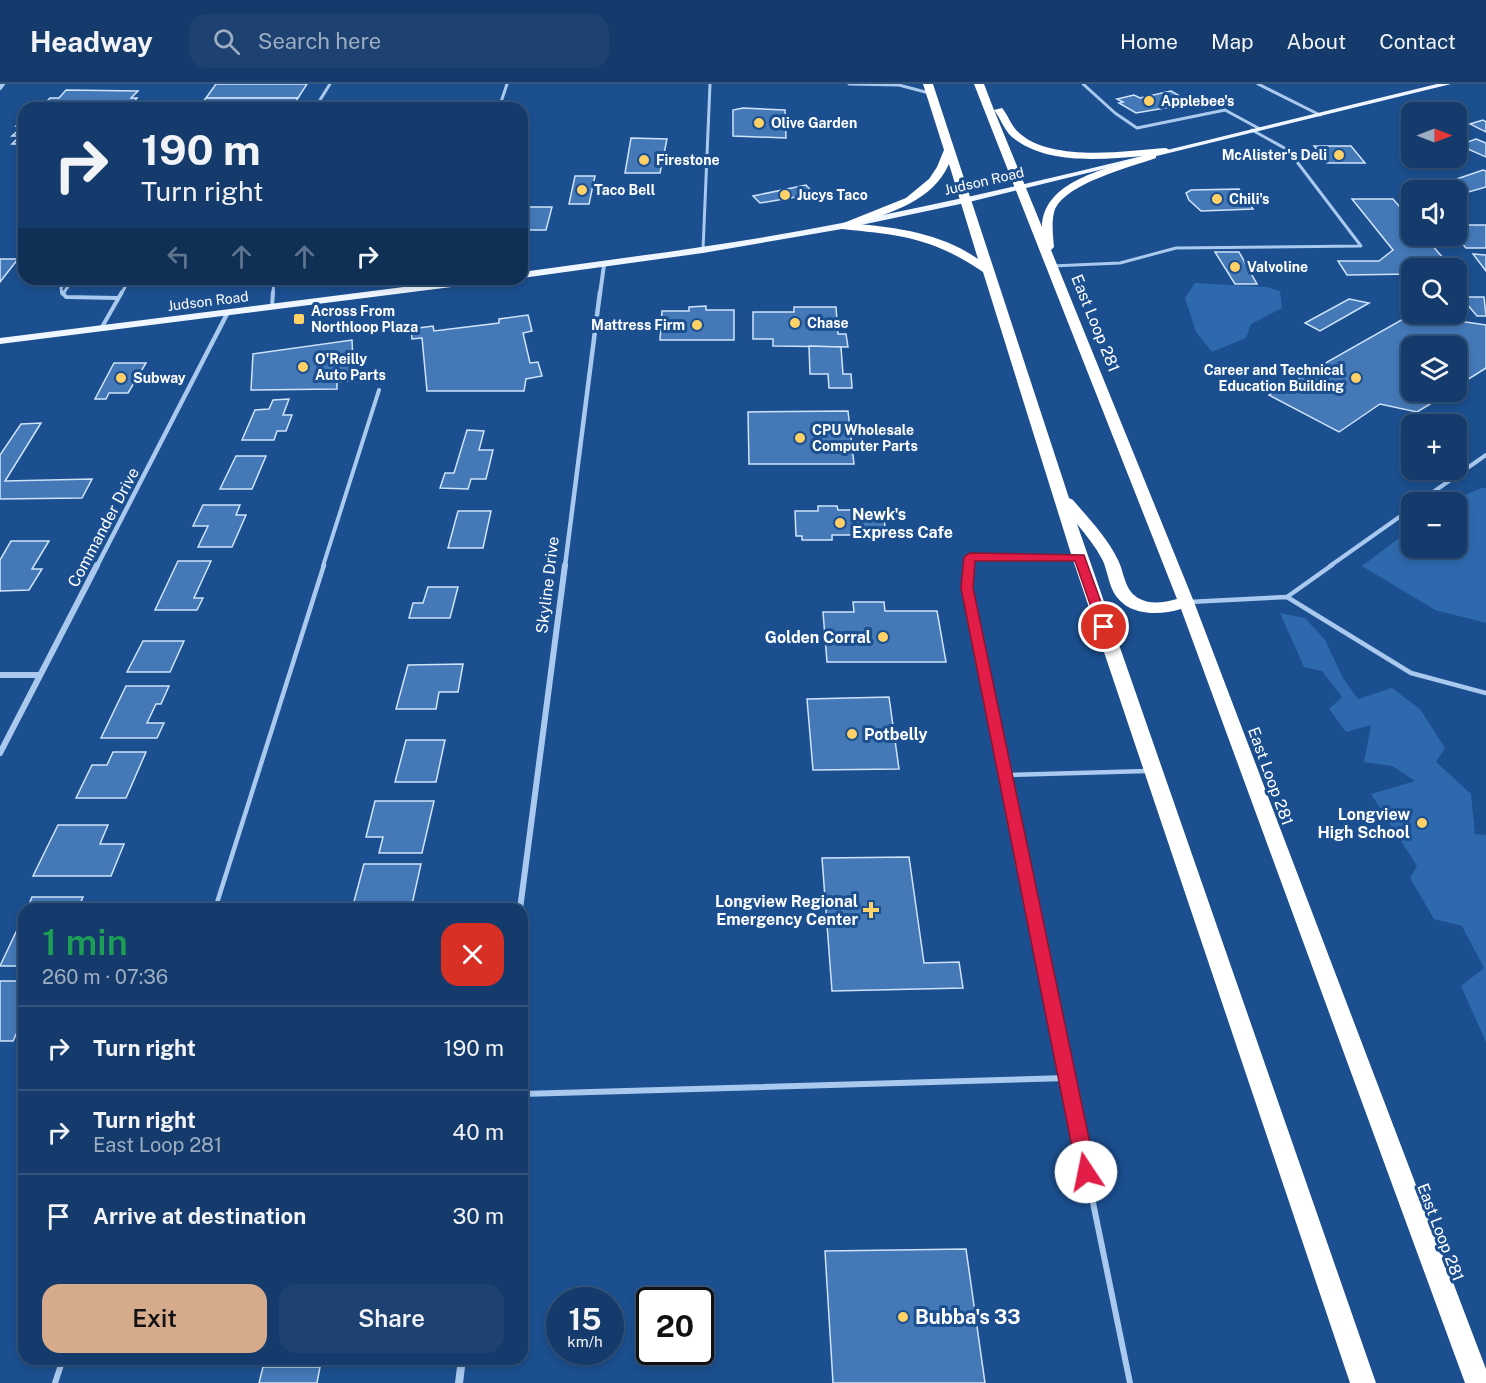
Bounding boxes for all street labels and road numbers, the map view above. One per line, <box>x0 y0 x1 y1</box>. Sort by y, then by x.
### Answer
street label: Judson Road <box>942 164 1026 198</box>
street label: East Loop 281 <box>1067 272 1124 375</box>
street label: Judson Road <box>167 288 249 314</box>
street label: Commander Drive <box>64 464 143 590</box>
street label: Skyline Drive <box>532 535 563 635</box>
street label: East Loop 281 <box>1244 724 1297 828</box>
street label: East Loop 281 <box>1413 1181 1468 1284</box>

